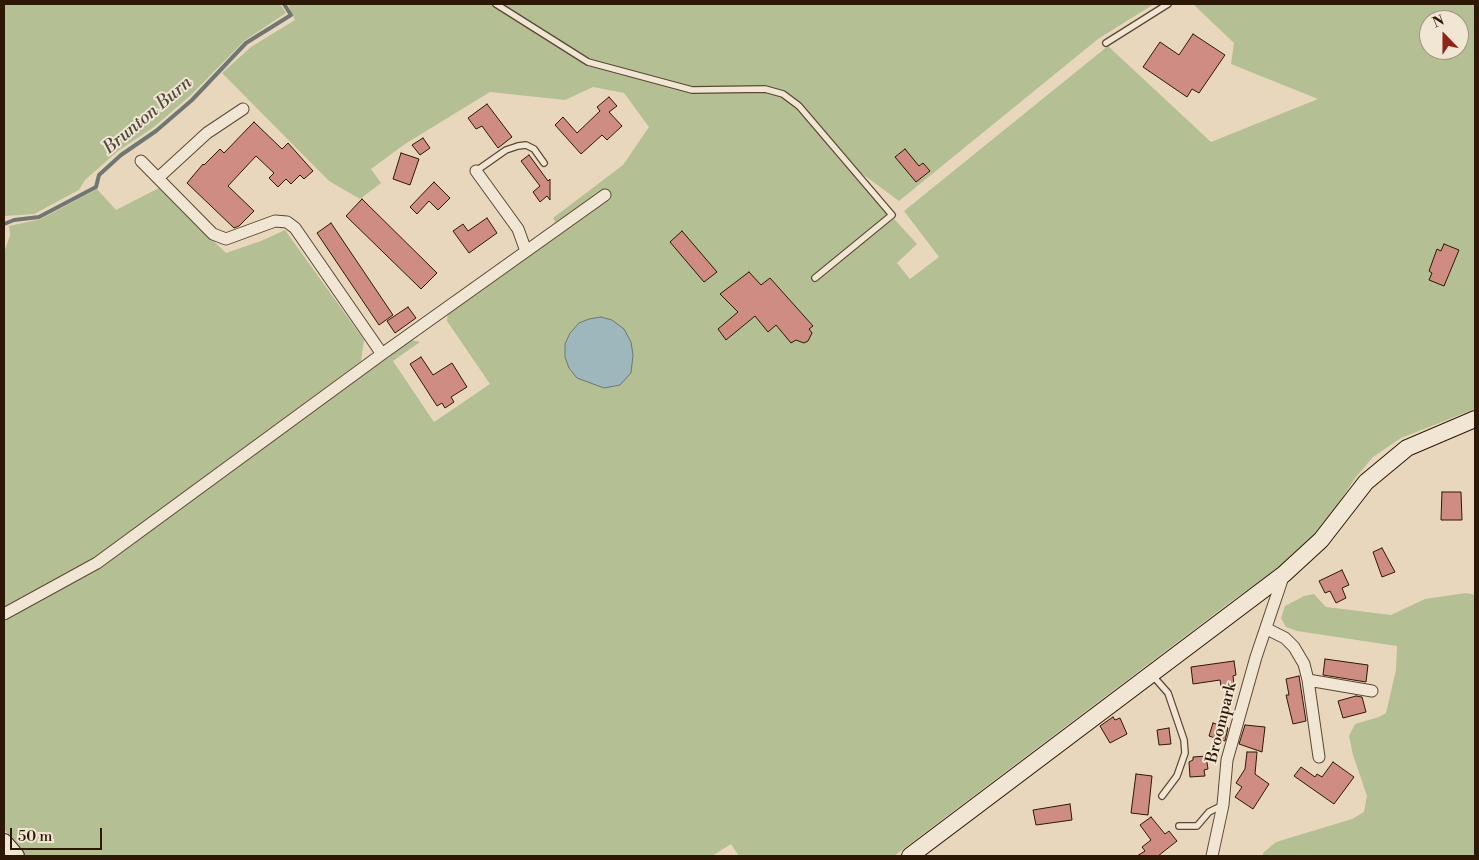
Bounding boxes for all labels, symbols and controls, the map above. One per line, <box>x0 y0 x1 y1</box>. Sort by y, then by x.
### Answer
north arrow <box>1419 10 1469 60</box>
text: N <box>1430 12 1447 32</box>
water label: Brunton Burn <box>99 72 197 160</box>
street label: Broompark <box>1203 681 1241 765</box>
scale bar <box>12 818 105 850</box>
text: 50 m <box>18 827 52 846</box>

